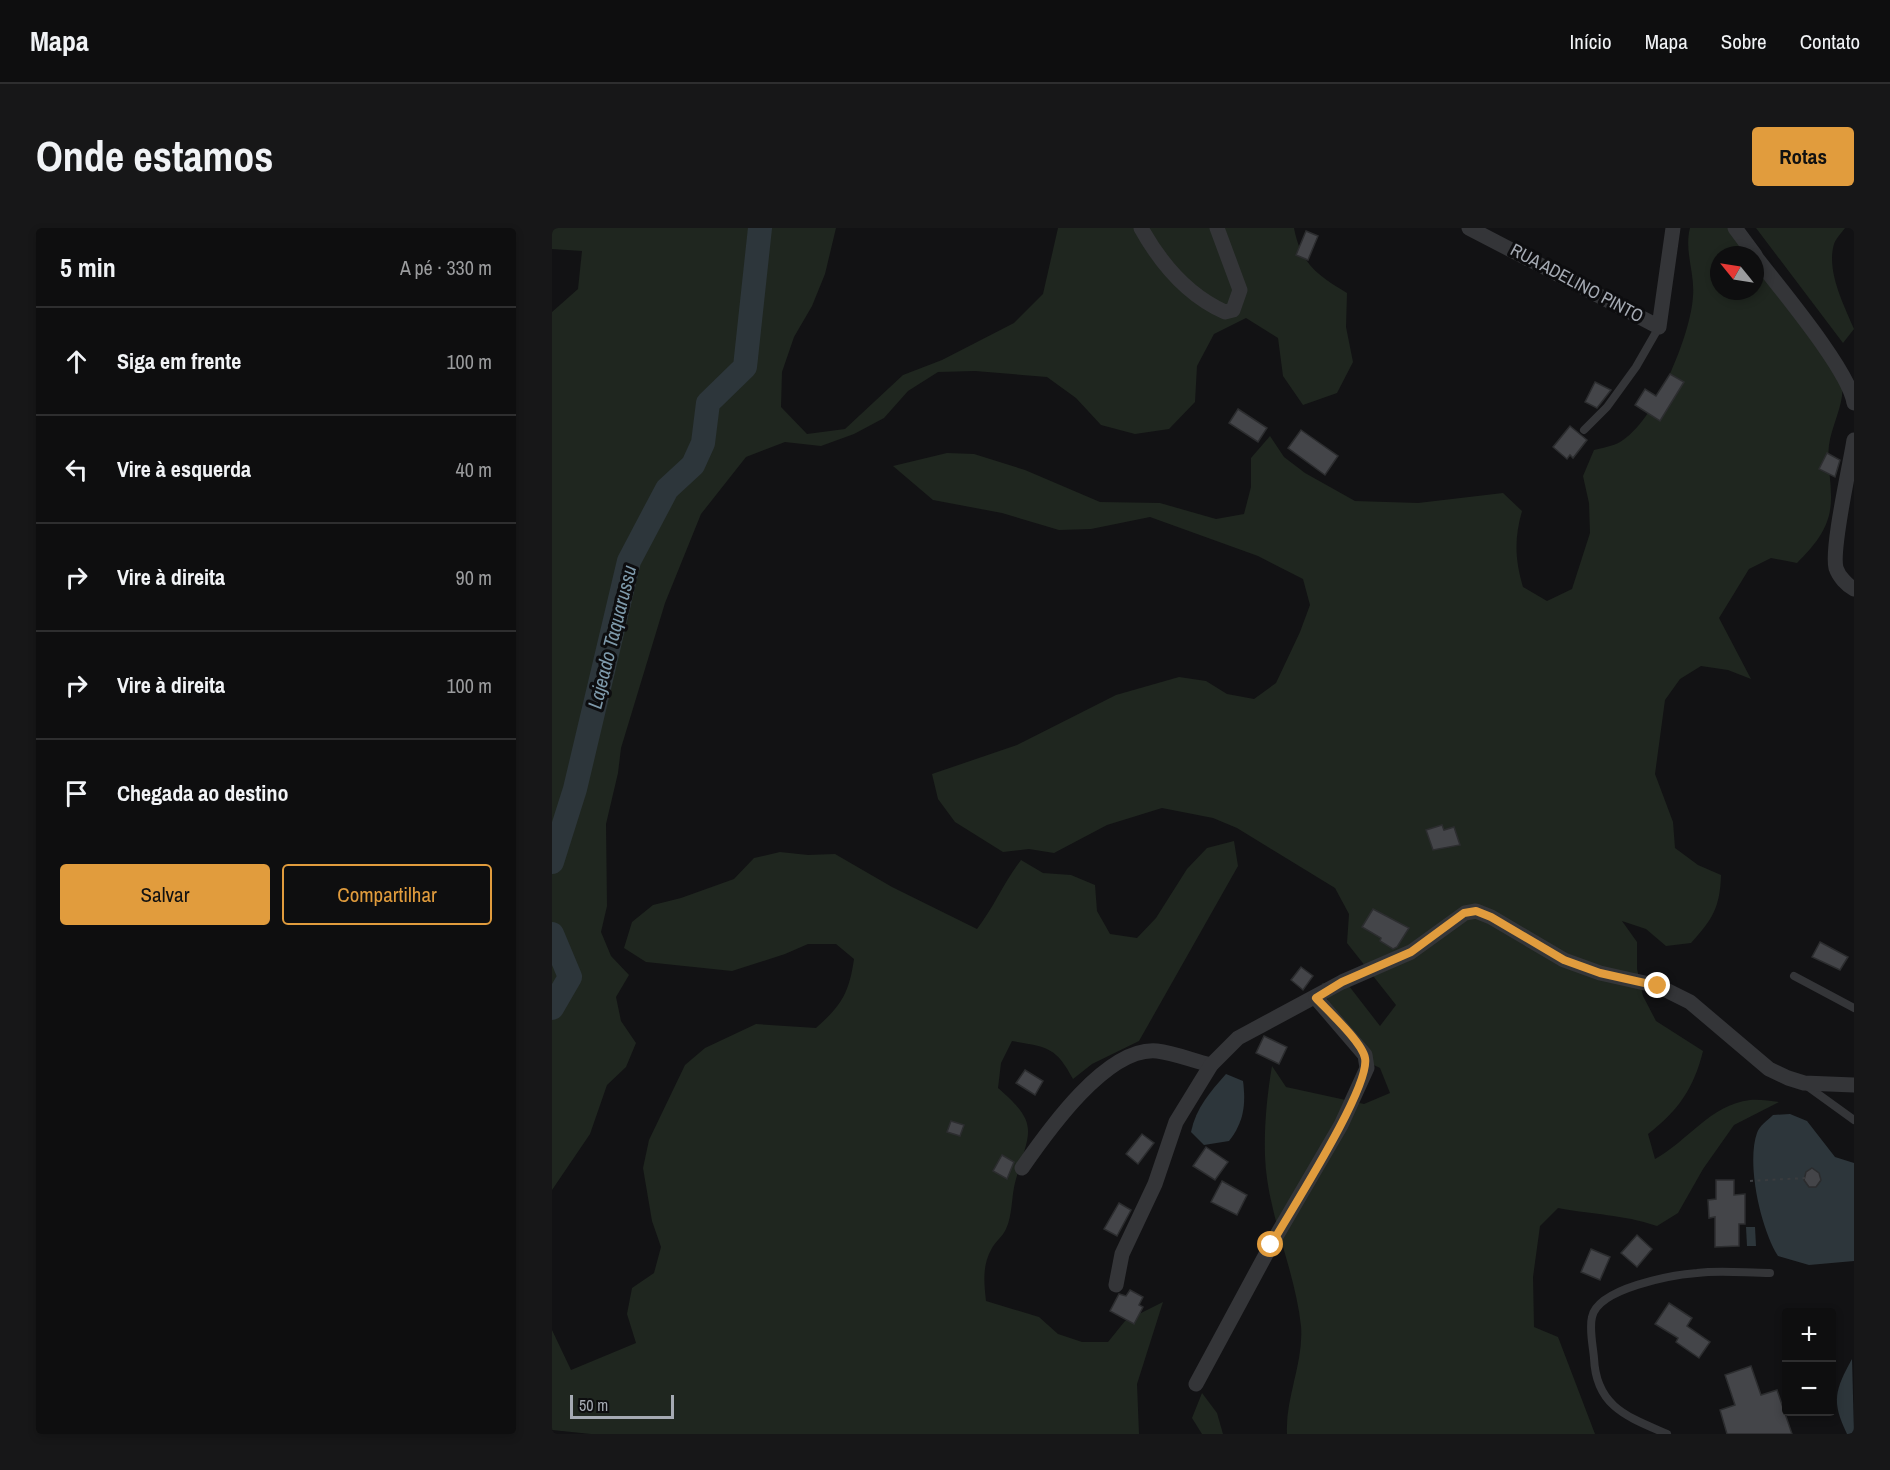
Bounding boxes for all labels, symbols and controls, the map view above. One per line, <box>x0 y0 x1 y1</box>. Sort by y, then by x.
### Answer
text: Mapa <box>30 22 89 60</box>
text: Início <box>1570 27 1612 56</box>
text: Mapa <box>1645 27 1688 56</box>
text: Sobre <box>1721 27 1767 56</box>
text: Contato <box>1800 27 1860 56</box>
button: Rotas <box>1752 127 1854 186</box>
text: Onde estamos <box>36 128 273 184</box>
street label: RUA ADELINO PINTO <box>1506 237 1648 328</box>
north arrow <box>1710 246 1764 300</box>
text: 5 min <box>60 250 116 285</box>
text: A pé · 330 m <box>400 254 492 281</box>
icon: ahead <box>60 345 93 378</box>
text: Siga em frente <box>117 346 241 376</box>
text: 100 m <box>446 348 492 375</box>
icon: left <box>60 453 93 486</box>
text: Vire à esquerda <box>117 454 251 484</box>
text: 40 m <box>456 456 492 483</box>
icon: right <box>60 561 93 594</box>
text: Vire à direita <box>117 562 225 592</box>
water label: Lajeado Taquarussu <box>581 562 642 711</box>
text: 90 m <box>456 564 492 591</box>
icon: right <box>60 669 93 702</box>
text: Vire à direita <box>117 670 225 700</box>
text: 100 m <box>446 672 492 699</box>
icon: arrive <box>60 777 93 810</box>
text: Chegada ao destino <box>117 778 288 808</box>
button: Salvar <box>60 864 270 925</box>
button: Compartilhar <box>282 864 492 925</box>
route end <box>1644 972 1670 998</box>
route start <box>1257 1231 1283 1257</box>
map controls <box>1782 1308 1836 1416</box>
button: + <box>1782 1308 1836 1362</box>
button: − <box>1782 1362 1836 1416</box>
scale bar <box>570 1392 674 1420</box>
text: 50 m <box>579 1394 608 1416</box>

